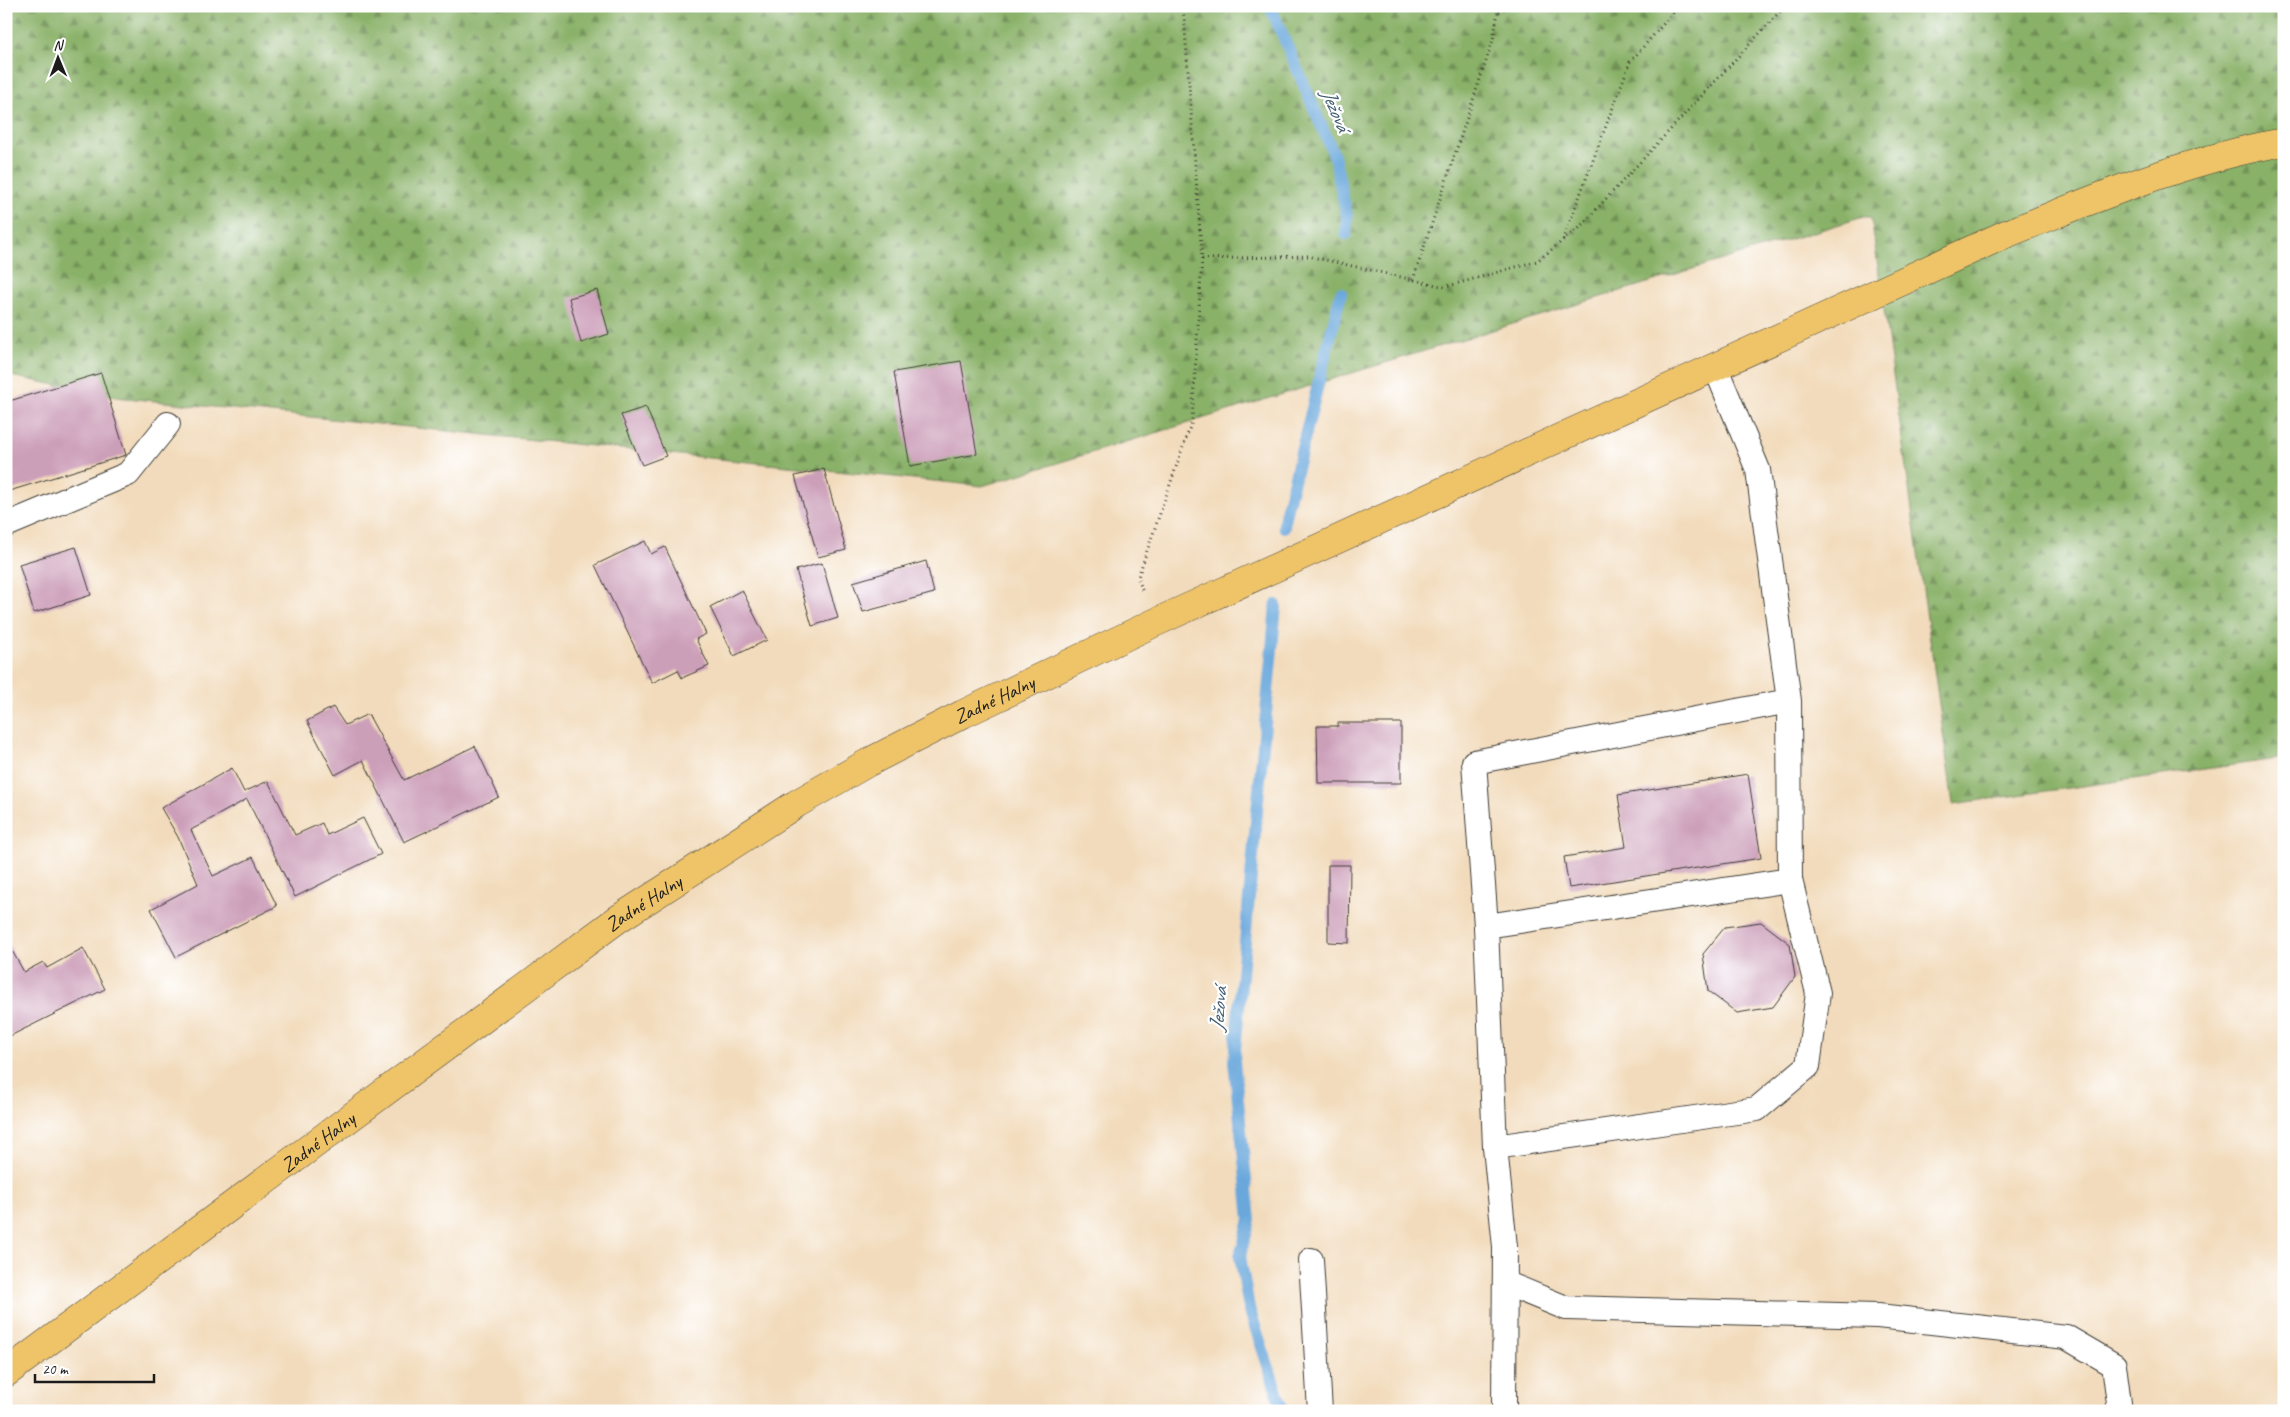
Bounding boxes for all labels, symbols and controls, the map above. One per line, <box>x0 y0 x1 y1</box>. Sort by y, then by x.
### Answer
north arrow <box>32 32 82 82</box>
text: N <box>53 37 65 54</box>
water label: Ježová <box>1315 83 1358 139</box>
street label: Zadné Halny <box>950 669 1040 730</box>
street label: Zadné Halny <box>600 868 688 937</box>
water label: Ježová <box>1203 981 1233 1034</box>
street label: Zadné Halny <box>276 1105 362 1178</box>
scale bar <box>35 1352 154 1384</box>
text: 20 m <box>42 1360 69 1379</box>

